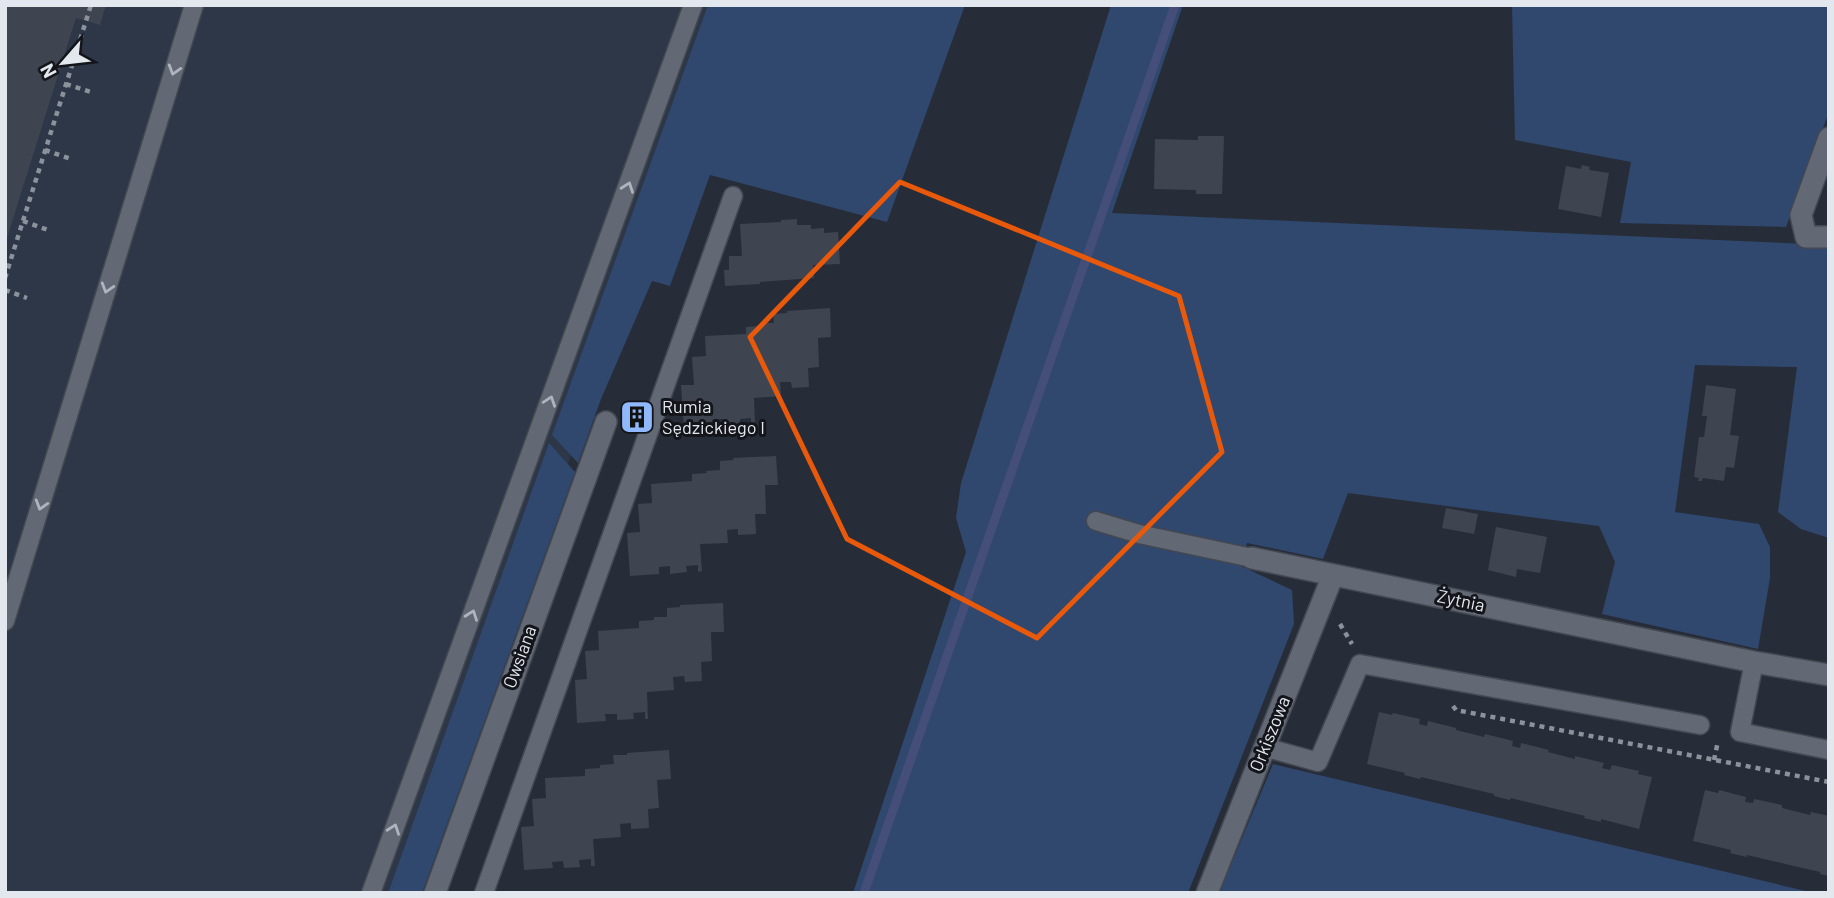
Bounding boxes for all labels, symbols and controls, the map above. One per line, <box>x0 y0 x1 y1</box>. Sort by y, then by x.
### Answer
north arrow <box>28 28 98 98</box>
text: N <box>34 60 61 82</box>
one-way arrow <box>168 64 183 76</box>
one-way arrow <box>620 182 634 194</box>
one-way arrow <box>101 282 116 294</box>
one-way arrow <box>542 395 556 408</box>
place label: Rumia Sędzickiego I <box>662 395 765 438</box>
building icon: Rumia Sędzickiego I <box>618 398 656 436</box>
one-way arrow <box>35 499 49 511</box>
street label: Żytnia <box>1435 584 1487 616</box>
one-way arrow <box>464 609 478 621</box>
street label: Owsiana <box>498 622 541 691</box>
street label: Orkiszowa <box>1244 693 1294 775</box>
one-way arrow <box>386 823 400 835</box>

